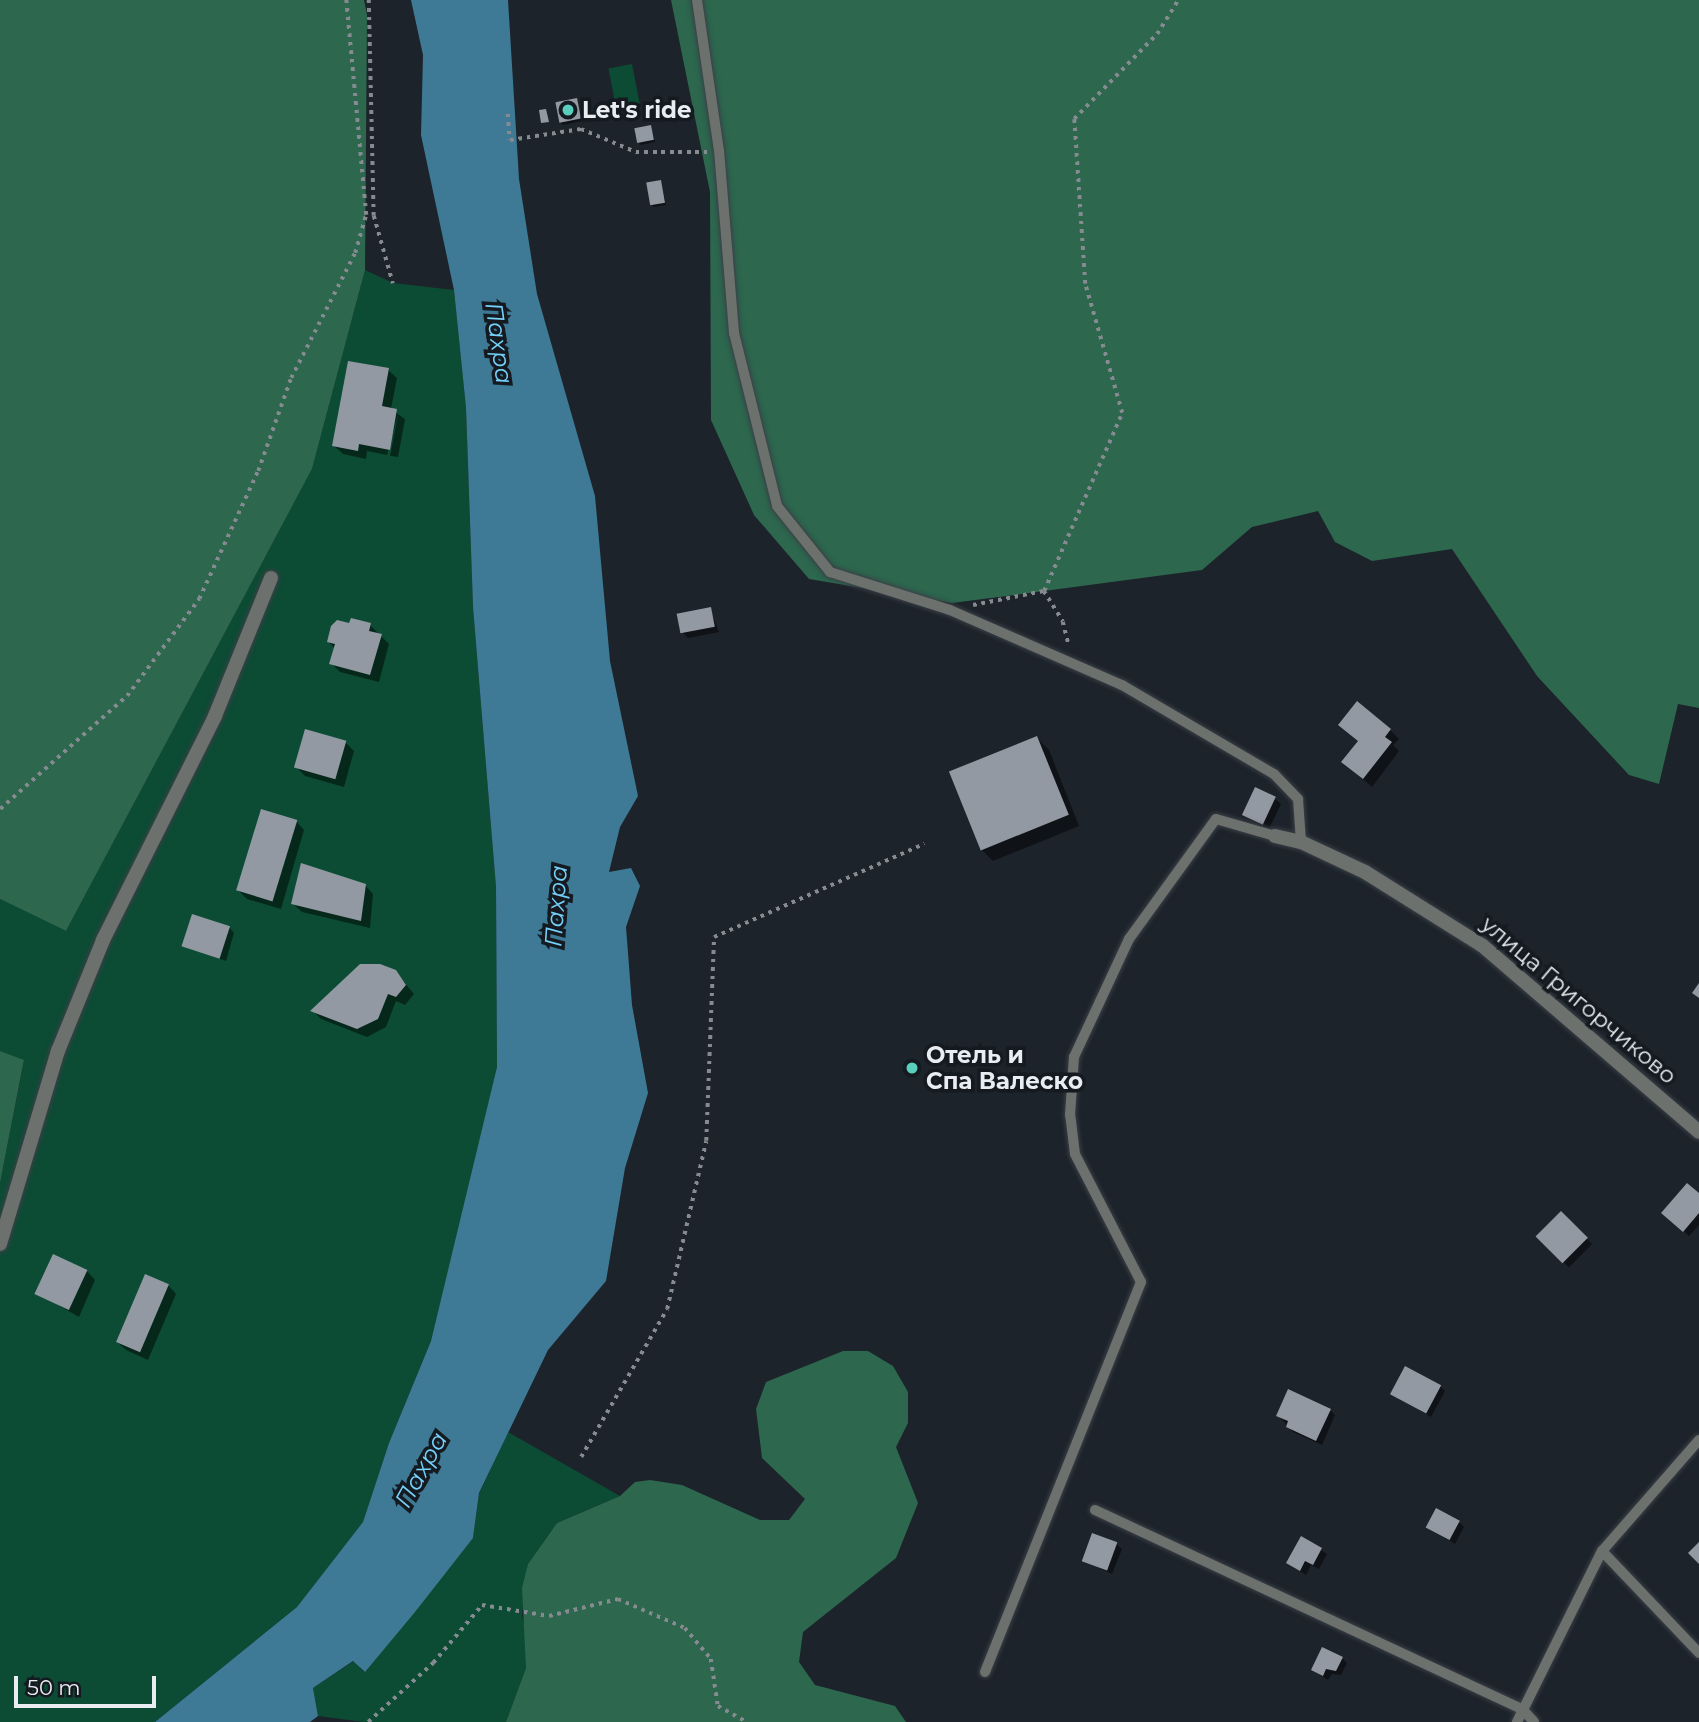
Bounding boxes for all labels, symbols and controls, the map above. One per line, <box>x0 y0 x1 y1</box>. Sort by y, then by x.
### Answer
place label: Let's ride <box>582 96 692 124</box>
marker: Let's ride <box>560 102 576 118</box>
water label: Пахра <box>479 300 519 386</box>
water label: Пахра <box>539 864 573 948</box>
street label: улица Григорчиково <box>1476 910 1682 1090</box>
place label: Отель и Спа Валеско <box>926 1041 1083 1095</box>
marker: Отель и Спа Валеско <box>904 1060 920 1076</box>
water label: Пахра <box>389 1427 453 1513</box>
scale bar <box>18 1662 159 1706</box>
text: 50 m <box>27 1675 81 1700</box>

